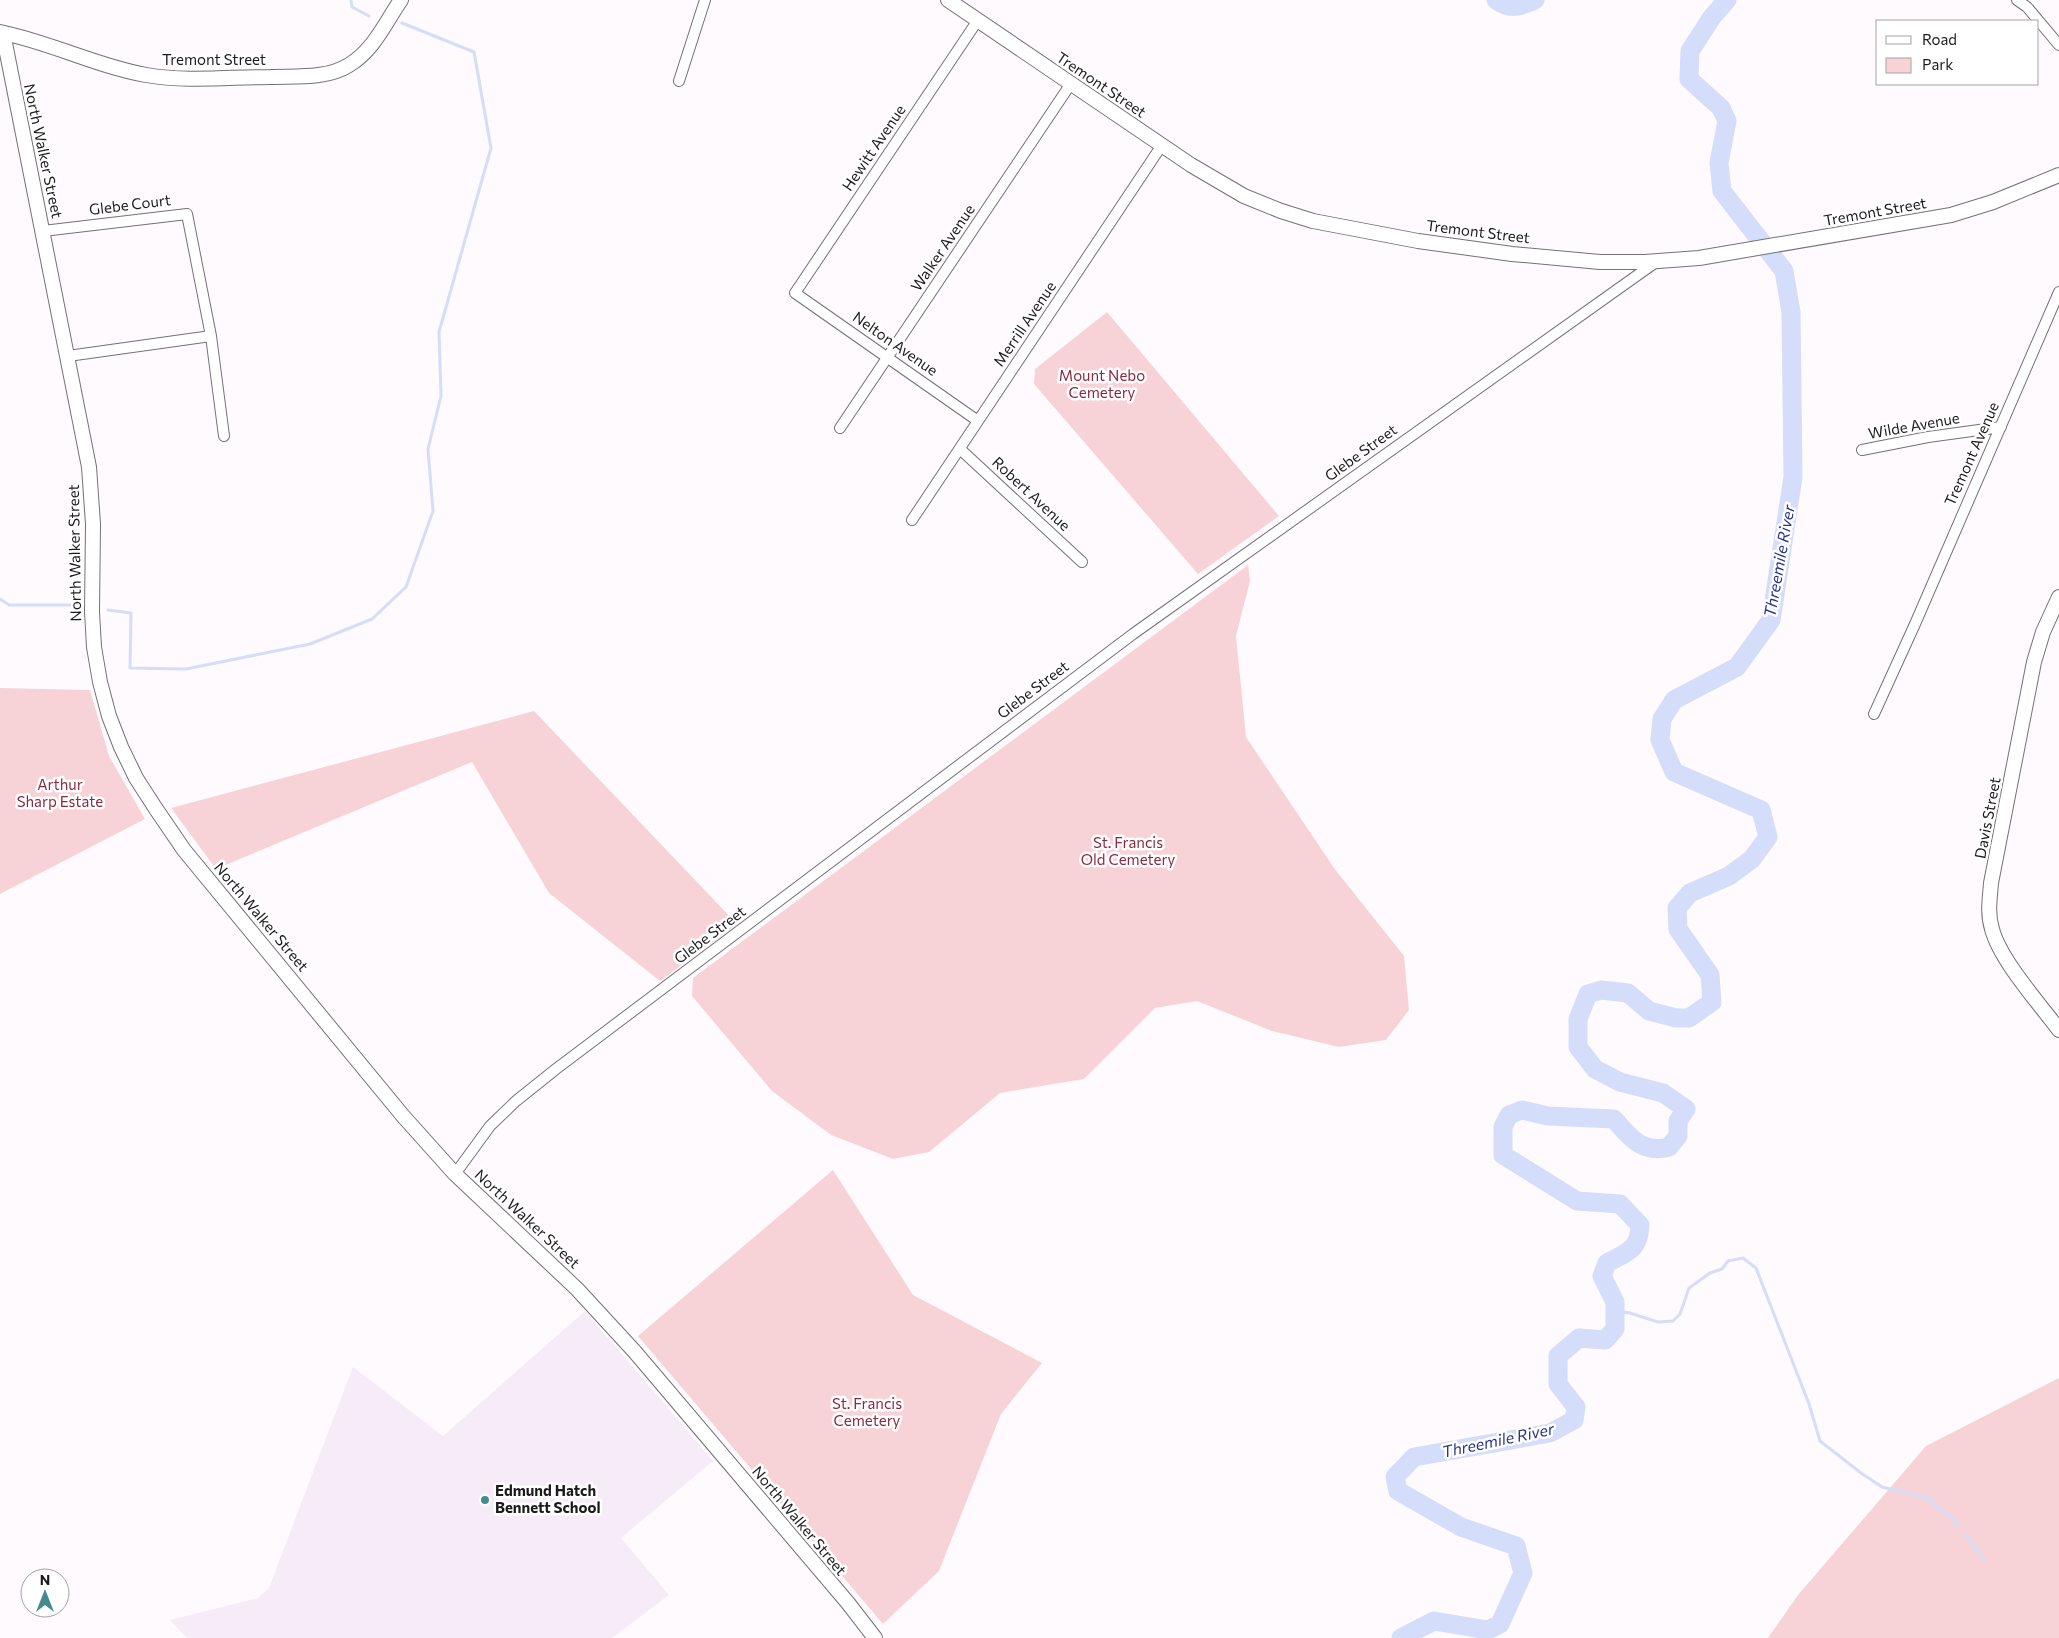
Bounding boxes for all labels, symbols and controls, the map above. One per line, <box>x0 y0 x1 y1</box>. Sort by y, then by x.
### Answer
legend <box>1876 20 2039 85</box>
text: Road <box>1922 30 1957 48</box>
street label: Tremont Street <box>1053 48 1150 121</box>
street label: Tremont Street <box>162 50 266 68</box>
text: Park <box>1922 55 1953 73</box>
street label: North Walker Street <box>21 82 67 220</box>
street label: Hewitt Avenue <box>838 101 909 194</box>
street label: Glebe Court <box>88 190 172 218</box>
street label: Tremont Street <box>1822 193 1928 229</box>
street label: Walker Avenue <box>907 201 978 294</box>
street label: Tremont Street <box>1425 216 1531 246</box>
street label: Merrill Avenue <box>989 277 1059 369</box>
street label: Nelton Avenue <box>850 307 942 379</box>
park label: Mount Nebo Cemetery <box>1059 366 1145 401</box>
street label: Tremont Avenue <box>1940 399 2002 508</box>
street label: Wilde Avenue <box>1867 408 1961 442</box>
street label: Glebe Street <box>1321 420 1400 484</box>
street label: Robert Avenue <box>989 452 1075 534</box>
street label: North Walker Street <box>64 484 84 622</box>
water label: Threemile River <box>1759 503 1798 619</box>
street label: Glebe Street <box>993 657 1072 722</box>
park label: Arthur Sharp Estate <box>17 775 103 810</box>
street label: Davis Street <box>1970 776 2004 860</box>
park label: St. Francis Old Cemetery <box>1081 833 1175 868</box>
street label: North Walker Street <box>211 858 313 975</box>
street label: Glebe Street <box>670 902 749 967</box>
street label: North Walker Street <box>471 1165 584 1272</box>
park label: St. Francis Cemetery <box>832 1394 902 1429</box>
water label: Threemile River <box>1440 1418 1556 1461</box>
street label: North Walker Street <box>749 1462 851 1579</box>
place label: Edmund Hatch Bennett School <box>495 1481 601 1516</box>
marker: Edmund Hatch Bennett School <box>479 1494 491 1506</box>
north arrow <box>20 1568 70 1618</box>
text: N <box>40 1571 50 1588</box>

